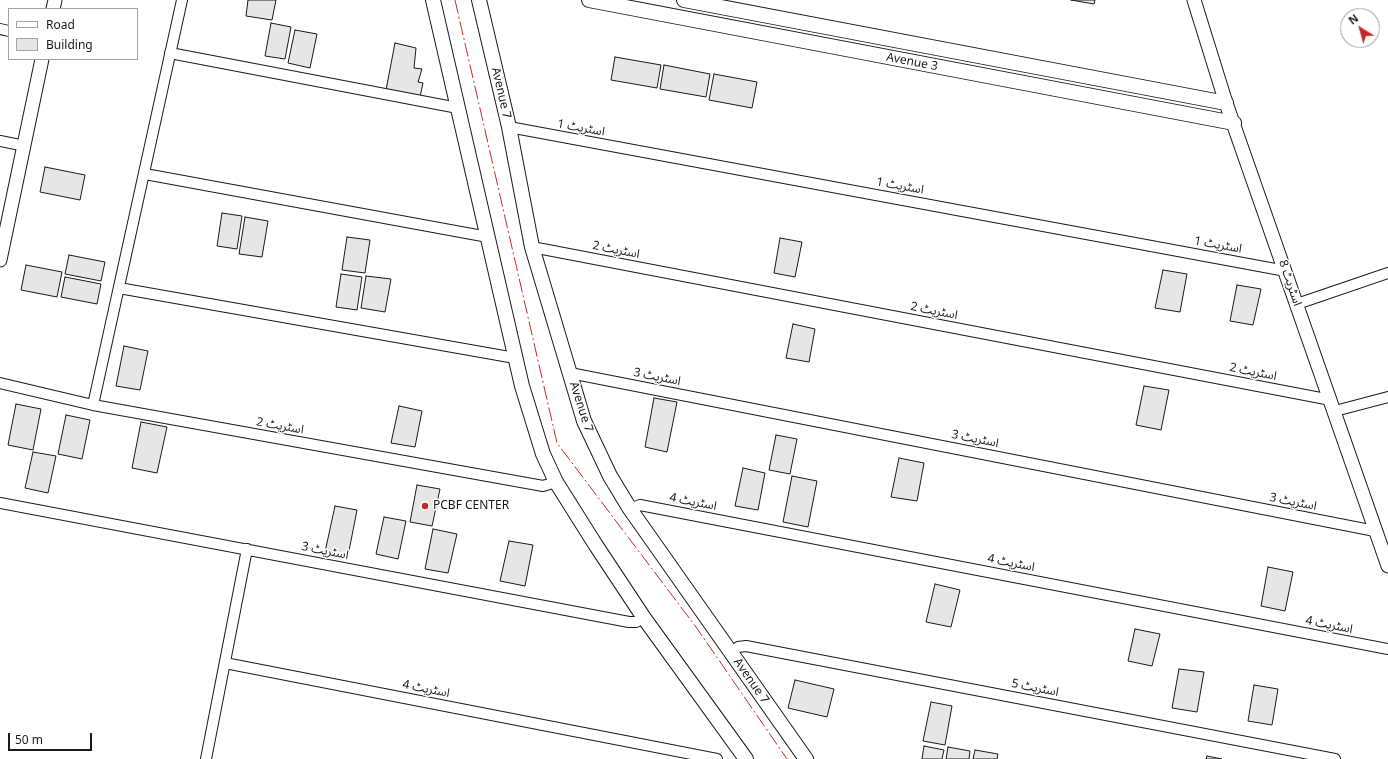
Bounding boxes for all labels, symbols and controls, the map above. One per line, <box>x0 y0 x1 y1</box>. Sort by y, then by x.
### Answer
legend <box>8 8 138 60</box>
north arrow <box>1340 8 1380 48</box>
text: N <box>1345 10 1361 28</box>
text: Road <box>46 16 75 33</box>
text: Building <box>46 36 93 53</box>
street label: Avenue 3 <box>885 50 939 74</box>
street label: Avenue 7 <box>488 66 514 120</box>
street label: اسٹریٹ 1 <box>556 117 606 139</box>
street label: اسٹریٹ 1 <box>875 175 925 197</box>
street label: اسٹریٹ 1 <box>1193 234 1243 256</box>
street label: اسٹریٹ 2 <box>591 238 641 262</box>
street label: اسٹریٹ 8 <box>1275 258 1305 308</box>
street label: اسٹریٹ 2 <box>909 299 959 323</box>
street label: اسٹریٹ 2 <box>1228 360 1278 384</box>
street label: اسٹریٹ 3 <box>632 365 682 389</box>
street label: Avenue 7 <box>566 380 596 434</box>
street label: اسٹریٹ 2 <box>255 415 305 437</box>
street label: اسٹریٹ 3 <box>950 427 1000 451</box>
street label: اسٹریٹ 4 <box>668 490 718 514</box>
street label: اسٹریٹ 3 <box>1268 490 1318 514</box>
place label: PCBF CENTER <box>433 499 509 513</box>
marker: PCBF CENTER <box>420 501 430 511</box>
street label: اسٹریٹ 3 <box>300 539 350 563</box>
street label: اسٹریٹ 4 <box>986 551 1036 575</box>
street label: اسٹریٹ 4 <box>1304 613 1354 637</box>
street label: Avenue 7 <box>730 656 772 706</box>
street label: اسٹریٹ 5 <box>1010 676 1060 700</box>
street label: اسٹریٹ 4 <box>401 677 451 701</box>
scale bar <box>10 725 94 751</box>
text: 50 m <box>15 731 43 748</box>

